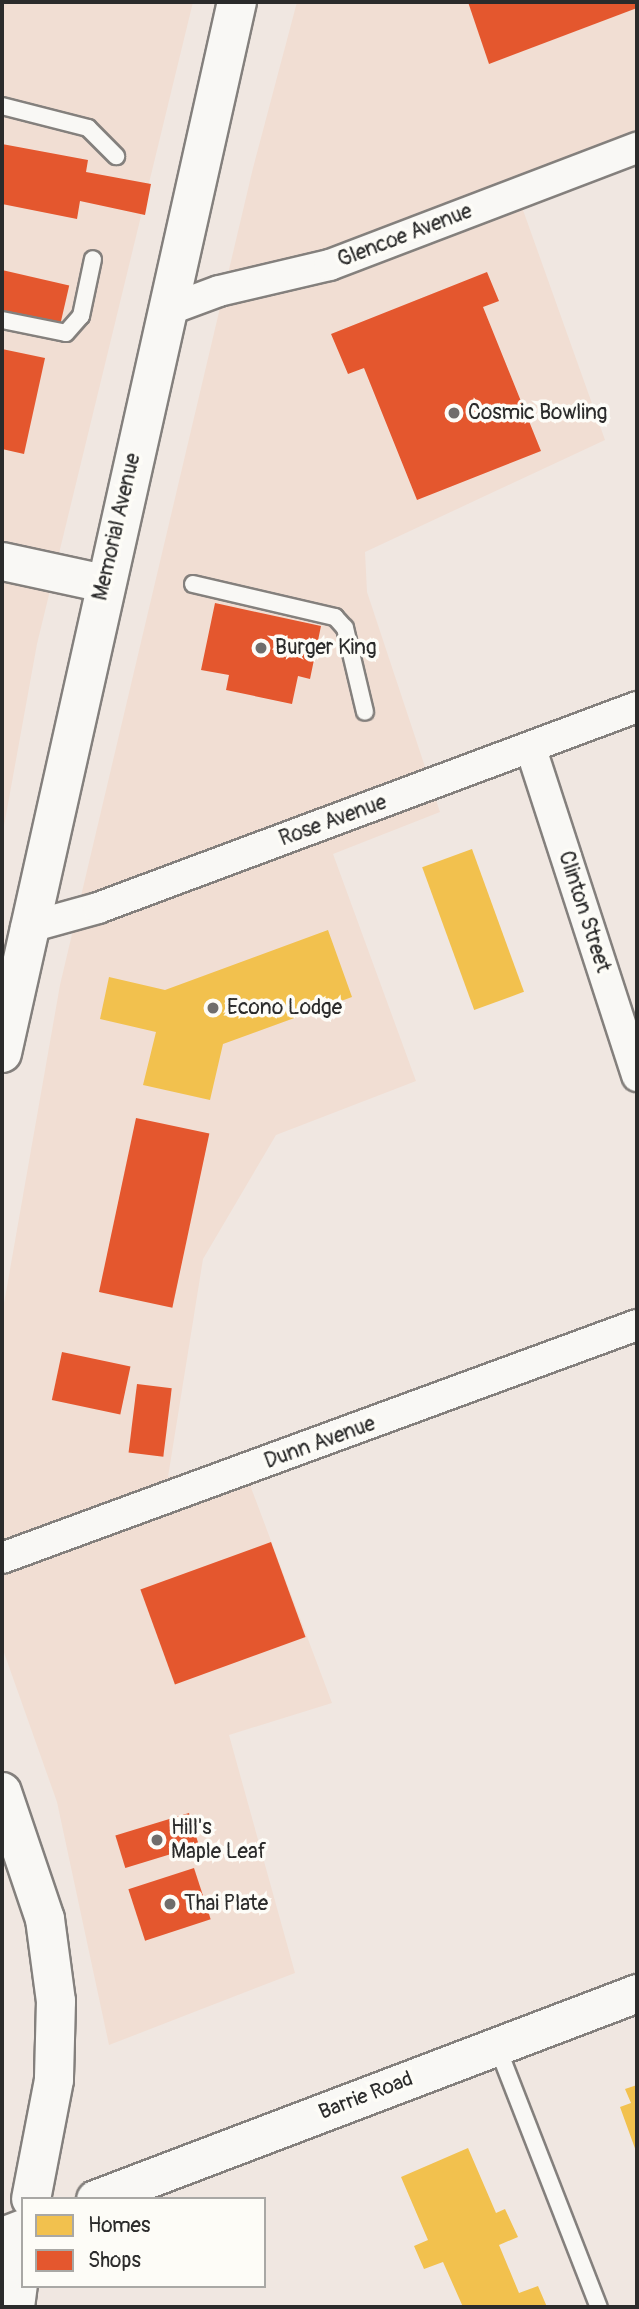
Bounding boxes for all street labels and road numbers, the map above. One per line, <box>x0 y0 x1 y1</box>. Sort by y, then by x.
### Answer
street label: Glencoe Avenue <box>334 199 476 273</box>
street label: Memorial Avenue <box>88 451 146 603</box>
street label: Rose Avenue <box>276 790 390 852</box>
street label: Clinton Street <box>553 848 615 976</box>
street label: Dunn Avenue <box>261 1411 379 1475</box>
street label: Barrie Road <box>315 2067 417 2125</box>

